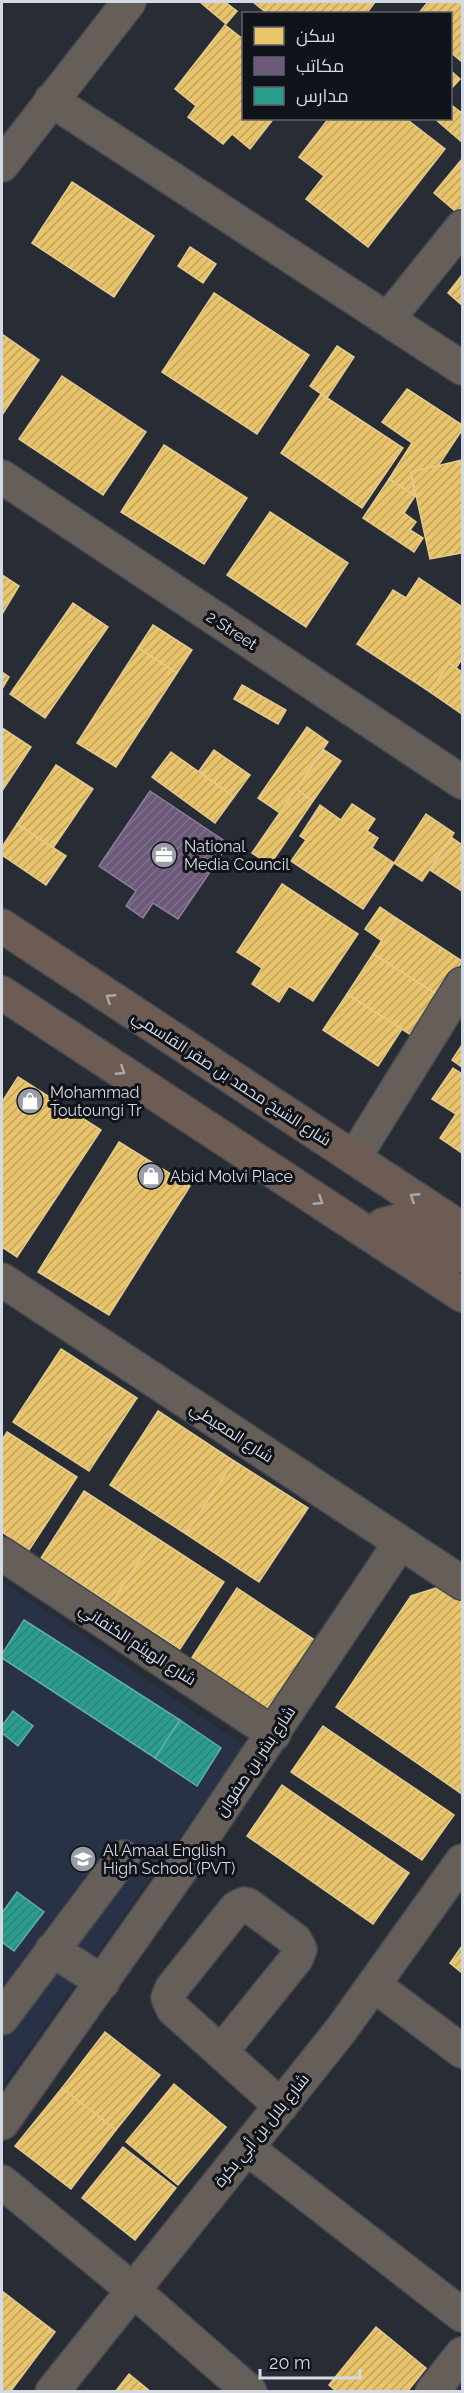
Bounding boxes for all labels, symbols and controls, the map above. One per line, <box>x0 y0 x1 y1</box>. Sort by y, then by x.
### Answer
legend <box>242 12 452 120</box>
text: سكن <box>296 25 335 47</box>
text: مكاتب <box>296 55 344 76</box>
text: مدارس <box>296 85 349 107</box>
street label: 2 Street <box>203 607 261 654</box>
place label: National Media Council <box>184 837 290 874</box>
office icon: National Media Council <box>149 840 179 870</box>
one-way arrow <box>106 993 116 1005</box>
street label: شارع الشيخ محمد بن صقر القاسمي <box>127 1007 335 1153</box>
one-way arrow <box>114 1064 125 1075</box>
place label: Mohammad Toutoungi Tr <box>50 1083 142 1120</box>
shop icon: Mohammad Toutoungi Tr <box>15 1086 45 1116</box>
shop icon: Abid Molvi Place <box>136 1161 166 1191</box>
place label: Abid Molvi Place <box>170 1167 293 1186</box>
one-way arrow <box>409 1193 420 1204</box>
one-way arrow <box>312 1194 323 1205</box>
street label: شارع المعيطي <box>184 1398 277 1470</box>
street label: شارع الهيثم الكنفاني <box>73 1600 200 1693</box>
street label: شارع بشر بن صفوان <box>212 1703 301 1821</box>
place label: Al Amaal English High School (PVT) <box>103 1841 235 1878</box>
school or university icon: Al Amaal English High School (PVT) <box>68 1844 98 1874</box>
street label: شارع بلال بن أبي بكرة <box>210 2070 316 2193</box>
scale bar <box>260 2342 360 2380</box>
text: 20 m <box>269 2352 311 2373</box>

